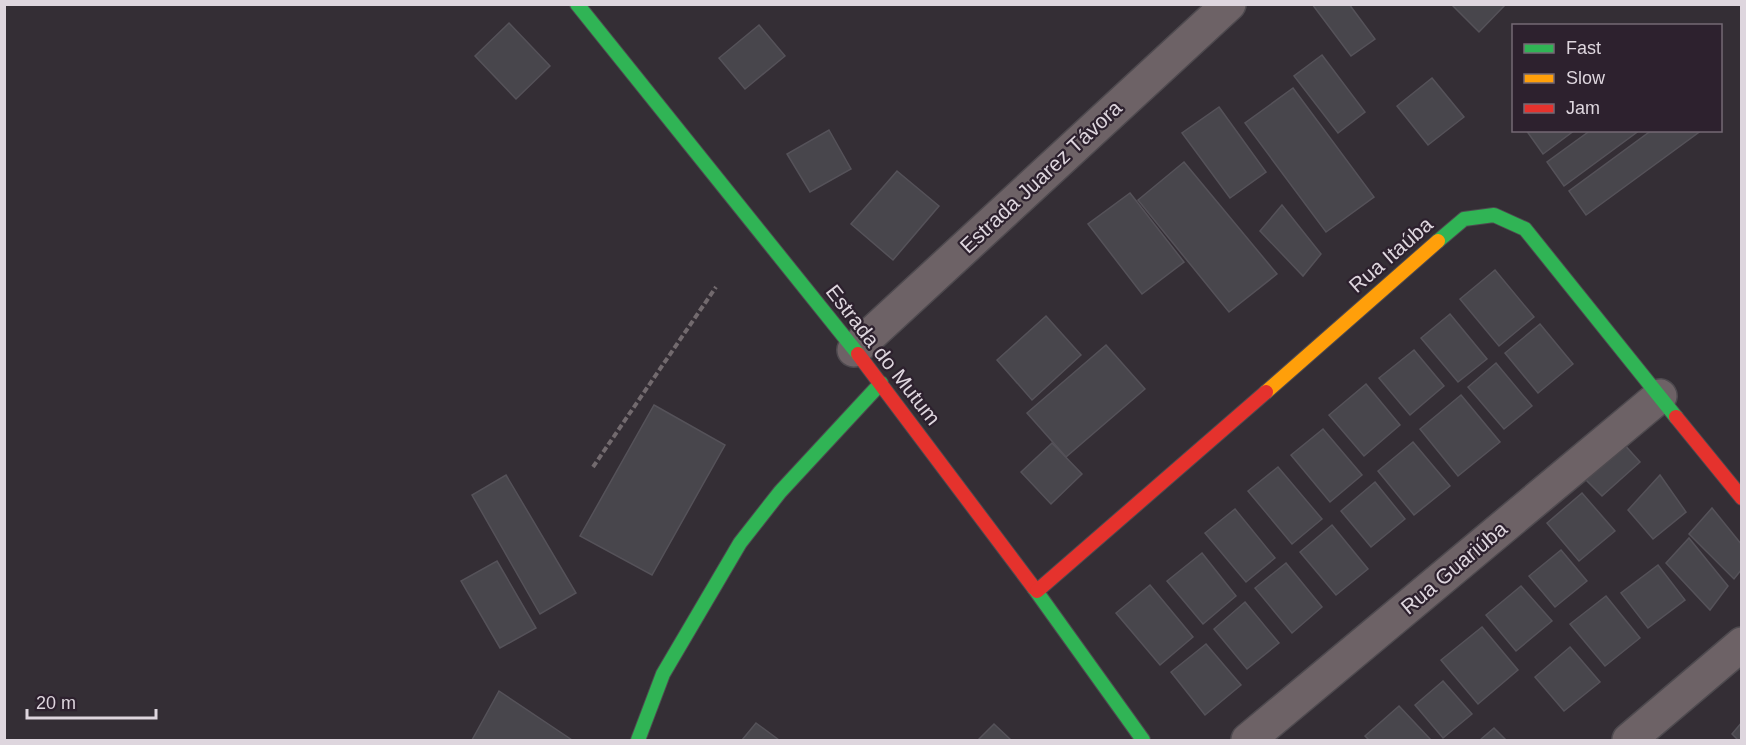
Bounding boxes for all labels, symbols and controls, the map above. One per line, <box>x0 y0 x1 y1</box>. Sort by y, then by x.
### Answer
legend <box>1512 24 1722 132</box>
text: Fast <box>1566 38 1601 58</box>
text: Slow <box>1566 68 1606 88</box>
street label: Estrada Juarez Távora <box>955 96 1126 257</box>
text: Jam <box>1566 98 1600 118</box>
street label: Rua Itaúba <box>1344 212 1437 297</box>
street label: Estrada do Mutum <box>822 280 945 429</box>
street label: Rua Guariúba <box>1396 517 1511 618</box>
scale bar <box>27 682 156 720</box>
text: 20 m <box>36 693 76 713</box>

